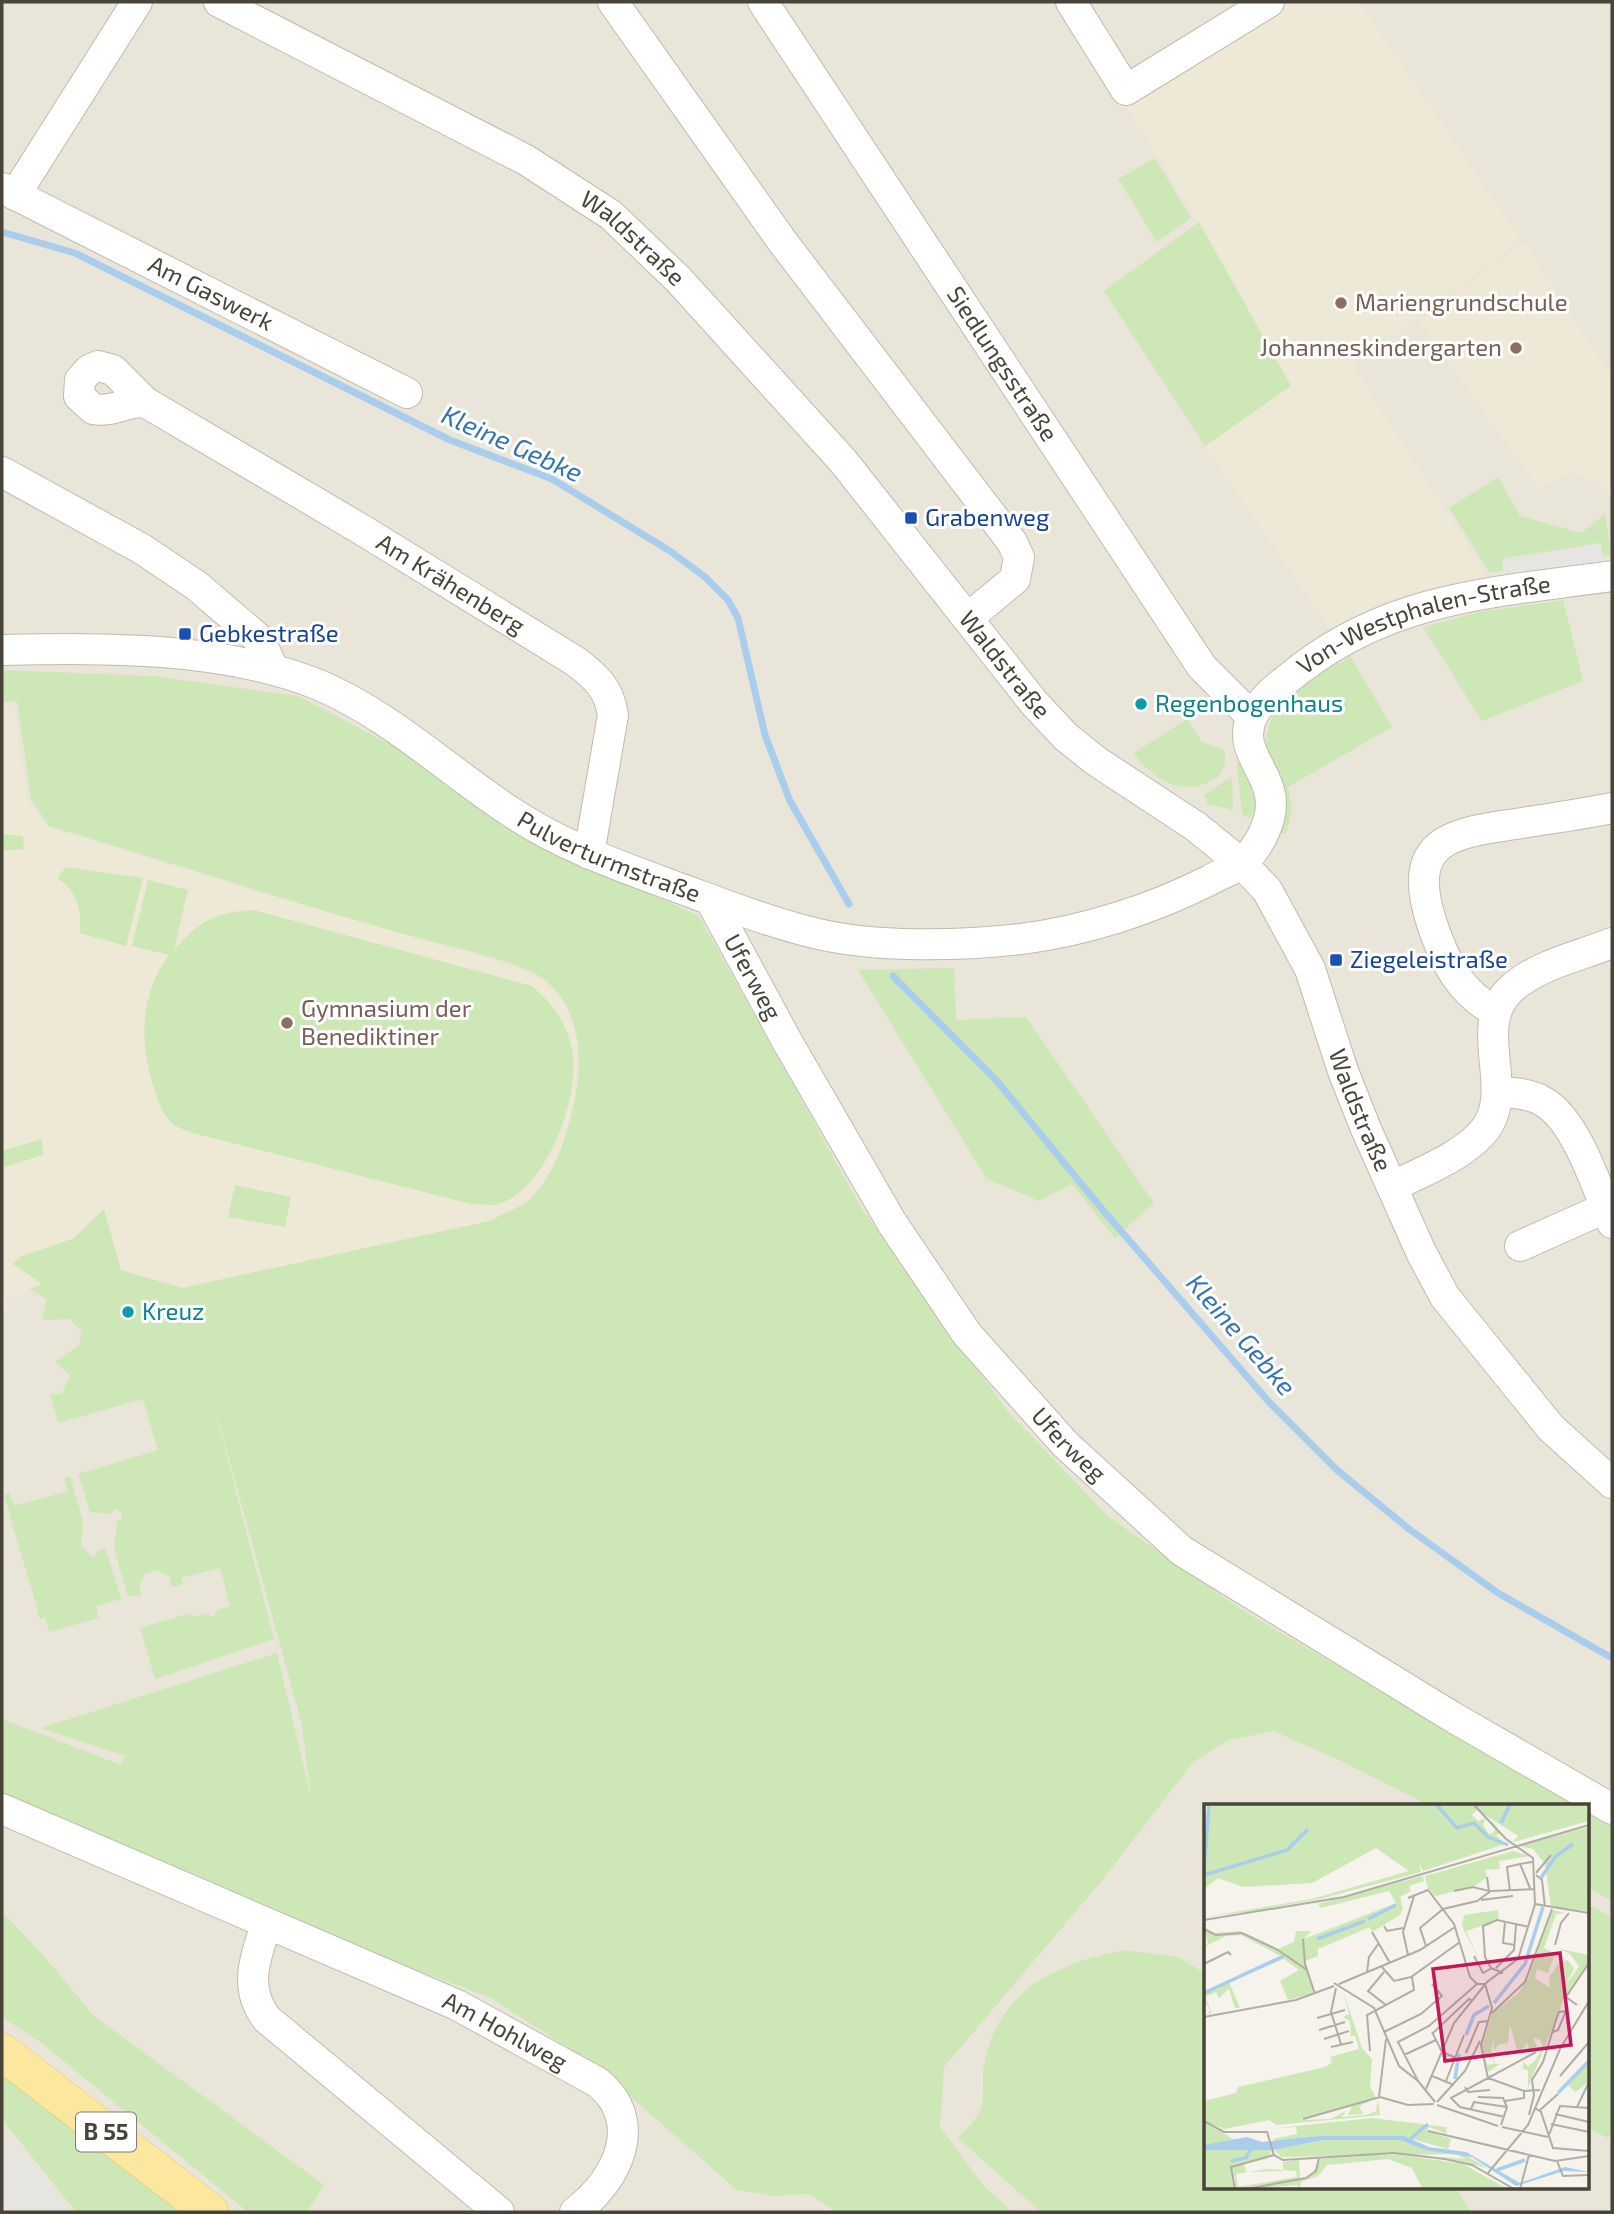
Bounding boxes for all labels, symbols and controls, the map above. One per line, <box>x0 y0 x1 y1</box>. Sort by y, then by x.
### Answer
street label: Waldstraße <box>576 183 692 291</box>
street label: Am Gaswerk <box>144 249 279 336</box>
street label: Siedlungsstraße <box>942 280 1065 446</box>
place label: Mariengrundschule <box>1355 287 1568 316</box>
marker: Mariengrundschule <box>1333 295 1349 311</box>
place label: Johanneskindergarten <box>1260 332 1502 361</box>
marker: Johanneskindergarten <box>1508 340 1524 356</box>
water label: Kleine Gebke <box>438 398 588 487</box>
place label: Grabenweg <box>925 502 1049 531</box>
marker: Grabenweg <box>903 510 919 526</box>
street label: Am Krähenberg <box>372 527 531 640</box>
street label: Von-Westphalen-Straße <box>1290 568 1552 679</box>
street label: Waldstraße <box>954 604 1057 724</box>
place label: Gebkestraße <box>199 618 339 647</box>
marker: Gebkestraße <box>177 626 193 642</box>
place label: Regenbogenhaus <box>1155 688 1343 717</box>
marker: Regenbogenhaus <box>1133 696 1149 712</box>
street label: Pulverturmstraße <box>513 804 705 908</box>
street label: Uferweg <box>719 929 789 1025</box>
place label: Ziegeleistraße <box>1350 944 1508 973</box>
marker: Ziegeleistraße <box>1328 952 1344 968</box>
place label: Gymnasium der Benediktiner <box>301 993 472 1050</box>
marker: Gymnasium der Benediktiner <box>279 1015 295 1031</box>
street label: Waldstraße <box>1324 1045 1399 1176</box>
water label: Kleine Gebke <box>1181 1267 1303 1401</box>
place label: Kreuz <box>142 1296 204 1325</box>
marker: Kreuz <box>120 1304 136 1320</box>
street label: Uferweg <box>1026 1401 1113 1487</box>
inset map <box>1204 1804 1590 2190</box>
street label: Am Hohlweg <box>439 1985 573 2076</box>
road number: B 55 <box>76 2112 136 2152</box>

